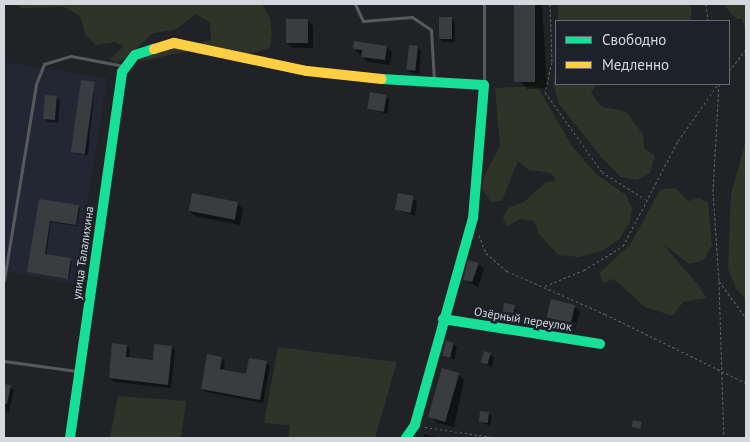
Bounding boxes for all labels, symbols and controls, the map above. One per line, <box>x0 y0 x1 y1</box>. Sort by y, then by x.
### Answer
legend <box>555 20 730 85</box>
text: Свободно <box>602 30 666 49</box>
text: Медленно <box>602 55 669 74</box>
street label: улица Талалихина <box>69 205 97 301</box>
street label: Озёрный переулок <box>473 304 573 334</box>

